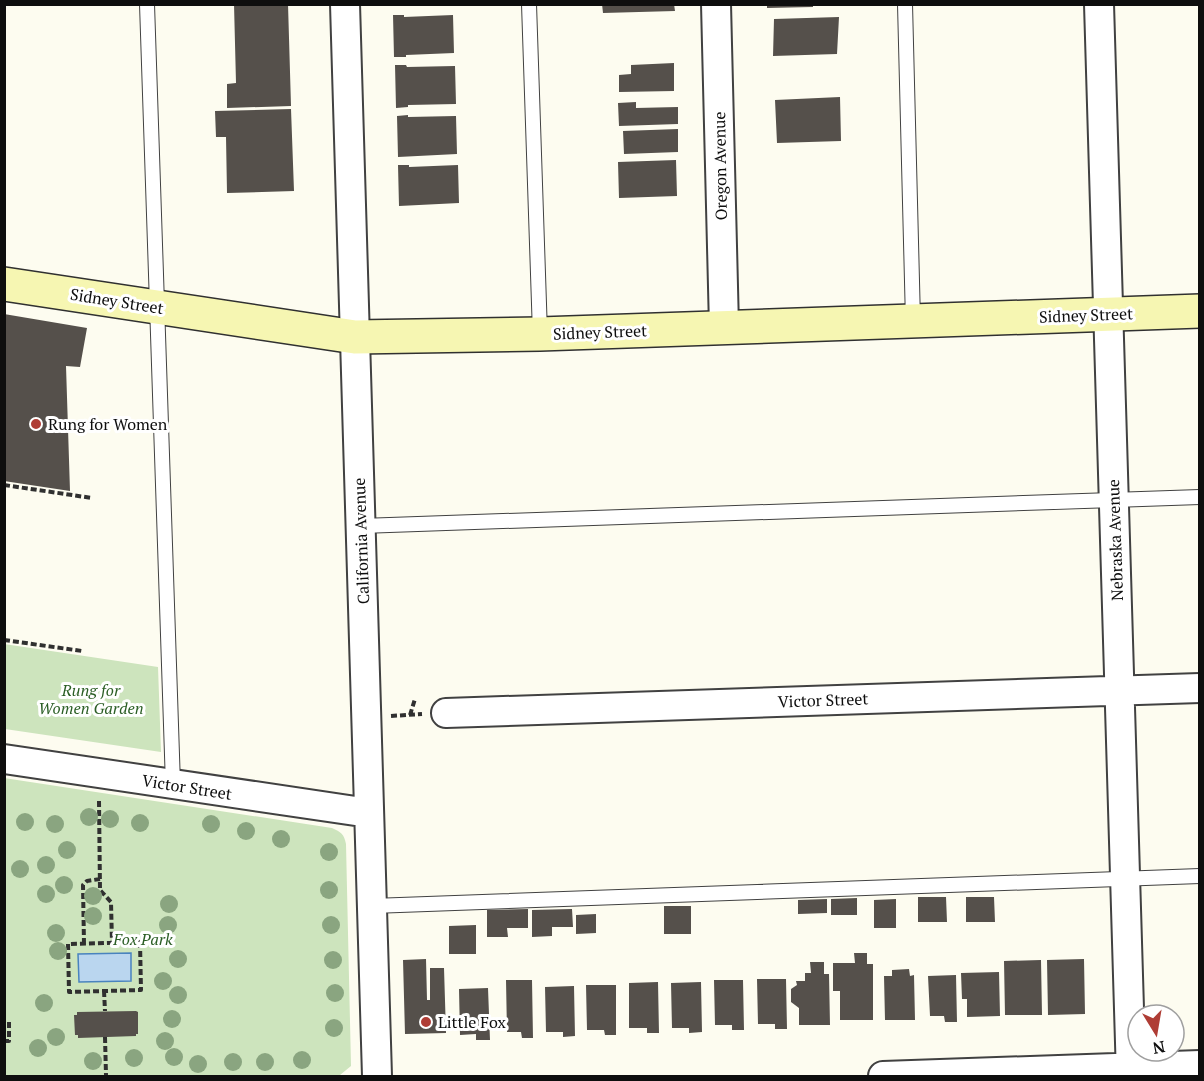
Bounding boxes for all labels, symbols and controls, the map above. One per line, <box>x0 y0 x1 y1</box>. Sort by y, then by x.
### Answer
street label: Oregon Avenue <box>708 111 732 221</box>
street label: Sidney Street <box>69 283 165 319</box>
street label: Sidney Street <box>1039 302 1134 328</box>
street label: Sidney Street <box>553 319 648 345</box>
place label: Rung for Women <box>48 413 168 435</box>
marker: Rung for Women <box>29 417 43 431</box>
street label: California Avenue <box>348 477 374 605</box>
street label: Nebraska Avenue <box>1102 479 1128 601</box>
park label: Rung for Women Garden <box>38 679 144 719</box>
street label: Victor Street <box>777 687 869 713</box>
street label: Victor Street <box>140 769 234 805</box>
park label: Fox Park <box>112 928 173 950</box>
north arrow <box>1126 1003 1186 1063</box>
place label: Little Fox <box>438 1011 507 1033</box>
marker: Little Fox <box>419 1015 433 1029</box>
text: N <box>1151 1036 1167 1060</box>

